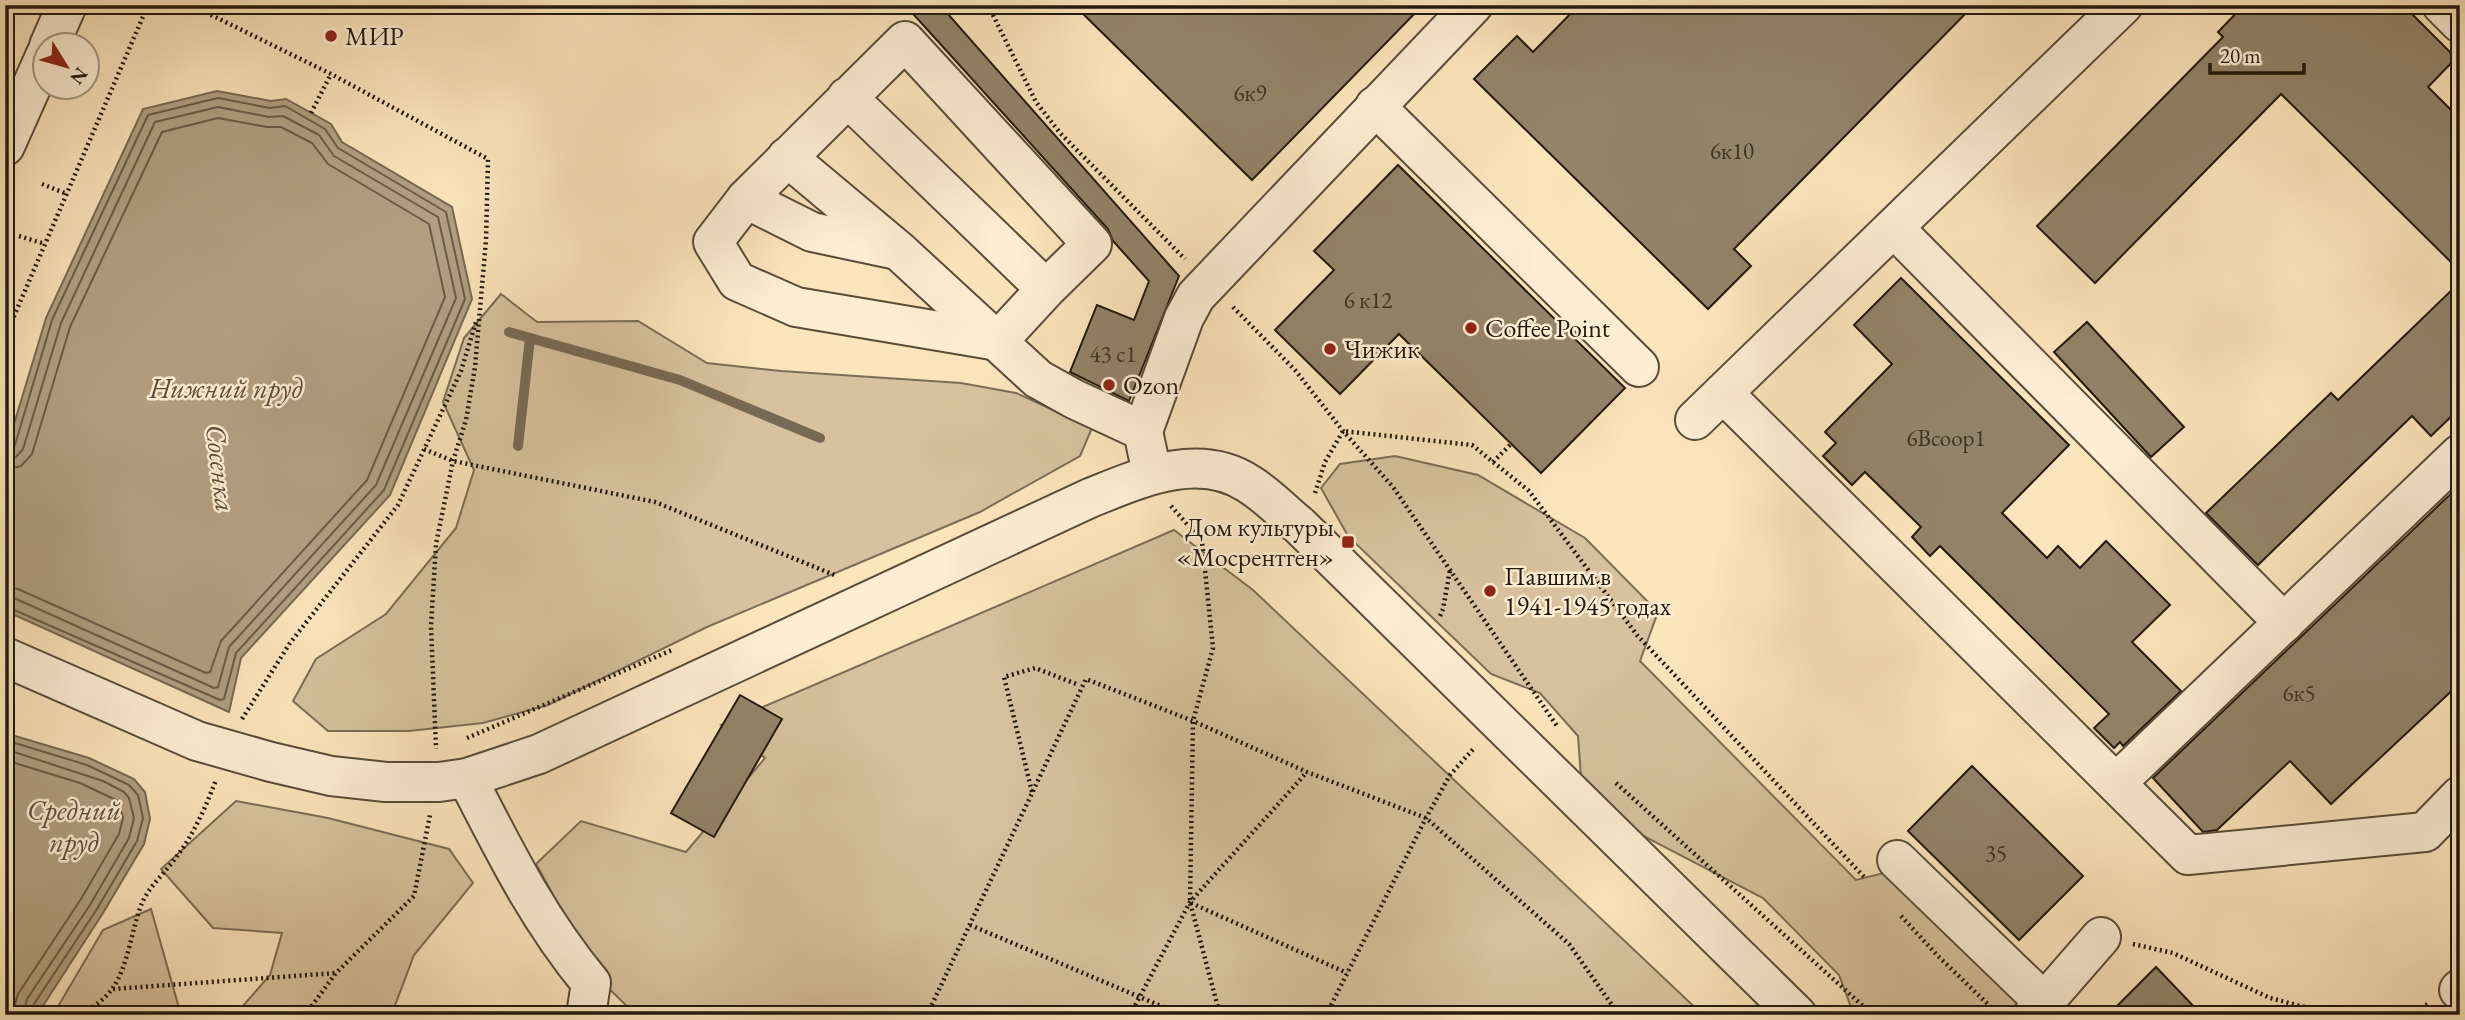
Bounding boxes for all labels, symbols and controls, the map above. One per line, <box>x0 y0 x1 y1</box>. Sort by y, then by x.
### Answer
place label: МИР <box>345 19 404 53</box>
marker: МИР <box>323 28 339 44</box>
north arrow <box>32 32 102 102</box>
scale bar <box>2210 32 2304 76</box>
text: 20 m <box>2220 42 2261 69</box>
text: N <box>64 62 94 90</box>
house number: 6к9 <box>1233 78 1267 108</box>
house number: 6к10 <box>1710 136 1754 166</box>
house number: 6 к12 <box>1344 285 1392 315</box>
place label: Coffee Point <box>1485 311 1610 345</box>
marker: Coffee Point <box>1463 320 1479 336</box>
place label: Чижик <box>1344 332 1420 366</box>
house number: 43 с1 <box>1089 339 1137 369</box>
marker: Чижик <box>1322 341 1338 357</box>
place label: Ozon <box>1123 368 1180 402</box>
water label: Нижний пруд <box>148 370 303 406</box>
marker: Ozon <box>1101 377 1117 393</box>
water label: Сосенка <box>198 422 244 514</box>
house number: 6Всоор1 <box>1906 423 1986 453</box>
place label: Дом культуры «Мосрентген» <box>1176 510 1334 574</box>
marker: Дом культуры «Мосрентген» <box>1340 534 1356 550</box>
place label: Павшим в 1941-1945 годах <box>1504 559 1672 623</box>
marker: Павшим в 1941-1945 годах <box>1482 583 1498 599</box>
house number: 6к5 <box>2282 678 2316 708</box>
water label: Средний пруд <box>27 792 121 860</box>
house number: 35 <box>1985 838 2007 868</box>

